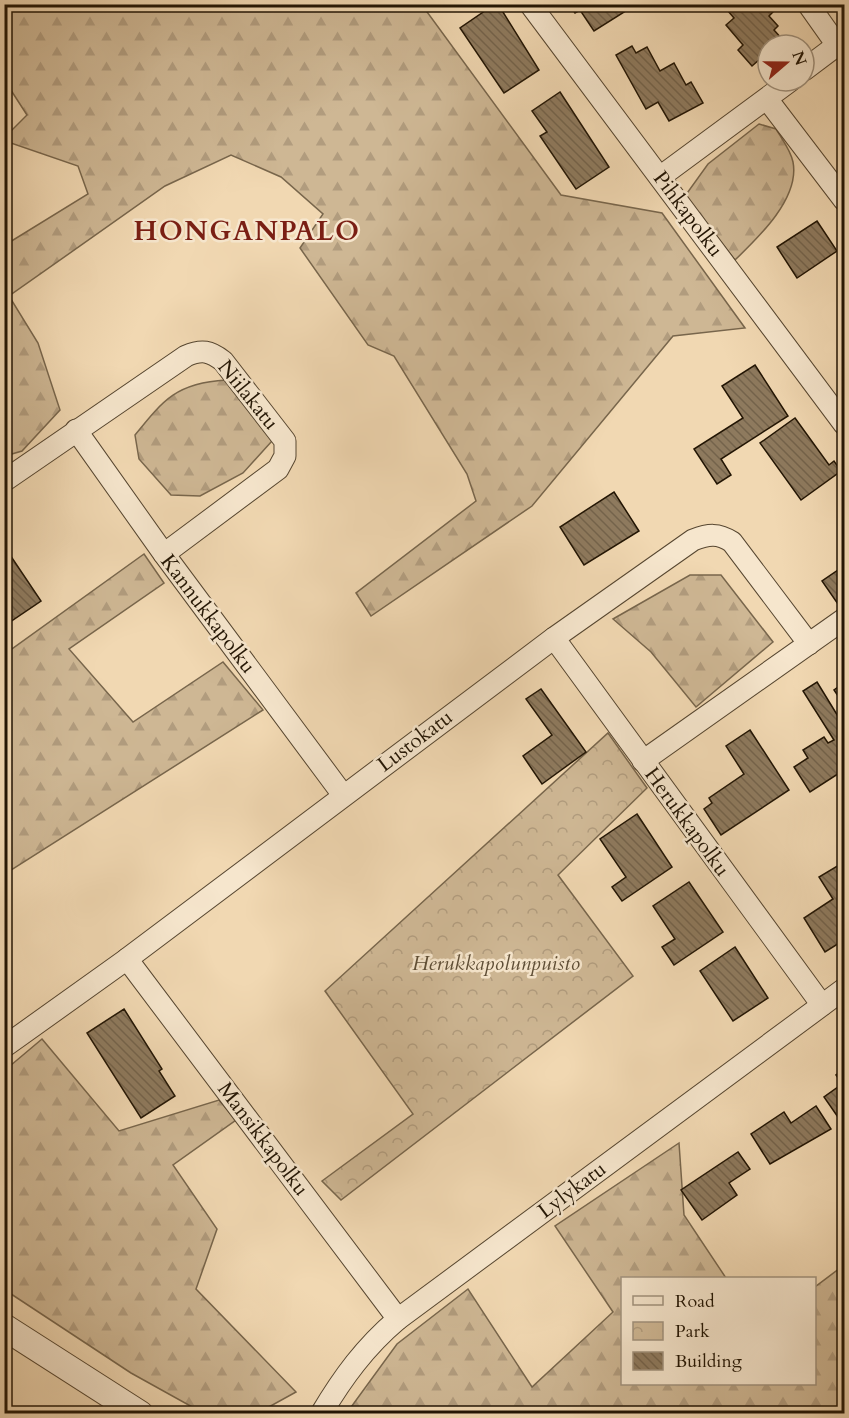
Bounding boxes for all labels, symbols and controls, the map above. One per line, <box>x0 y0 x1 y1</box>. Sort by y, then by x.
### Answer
north arrow <box>756 33 816 93</box>
text: N <box>786 48 812 69</box>
street label: Pihkapolku <box>646 165 730 263</box>
district label: HONGANPALO <box>133 213 361 250</box>
street label: Niilakatu <box>211 354 285 436</box>
street label: Kannukkapolku <box>154 548 262 680</box>
street label: Lustokatu <box>371 703 459 779</box>
street label: Herukkapolku <box>638 762 736 882</box>
park label: Herukkapolunpuisto <box>412 949 580 978</box>
street label: Mansikkapolku <box>211 1076 315 1202</box>
street label: Lylykatu <box>532 1155 612 1225</box>
legend <box>621 1277 816 1385</box>
text: Road <box>675 1289 715 1314</box>
text: Park <box>675 1319 710 1344</box>
text: Building <box>675 1349 743 1374</box>

